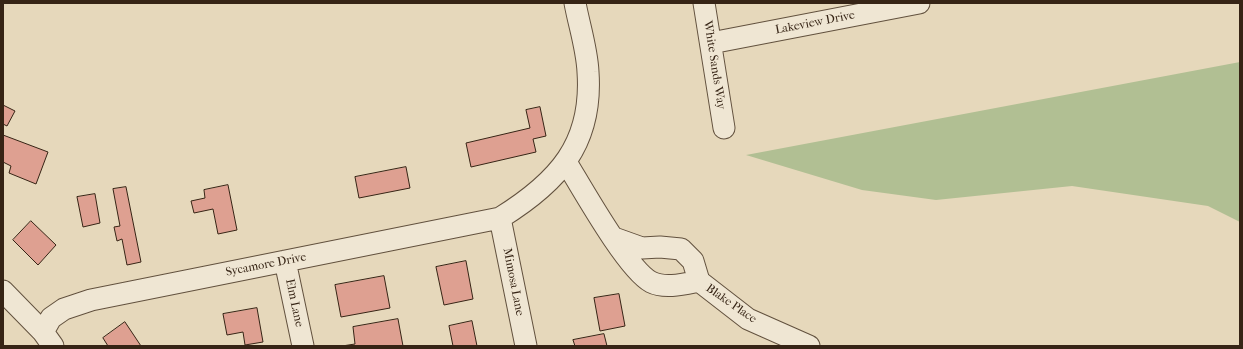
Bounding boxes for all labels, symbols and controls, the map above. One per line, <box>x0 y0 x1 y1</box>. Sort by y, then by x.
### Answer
street label: Lakeview Drive <box>774 8 856 38</box>
street label: White Sands Way <box>700 20 728 110</box>
street label: Mimosa Lane <box>499 247 527 317</box>
street label: Sycamore Drive <box>224 250 308 280</box>
street label: Elm Lane <box>282 278 306 328</box>
street label: Blake Place <box>703 281 759 327</box>

